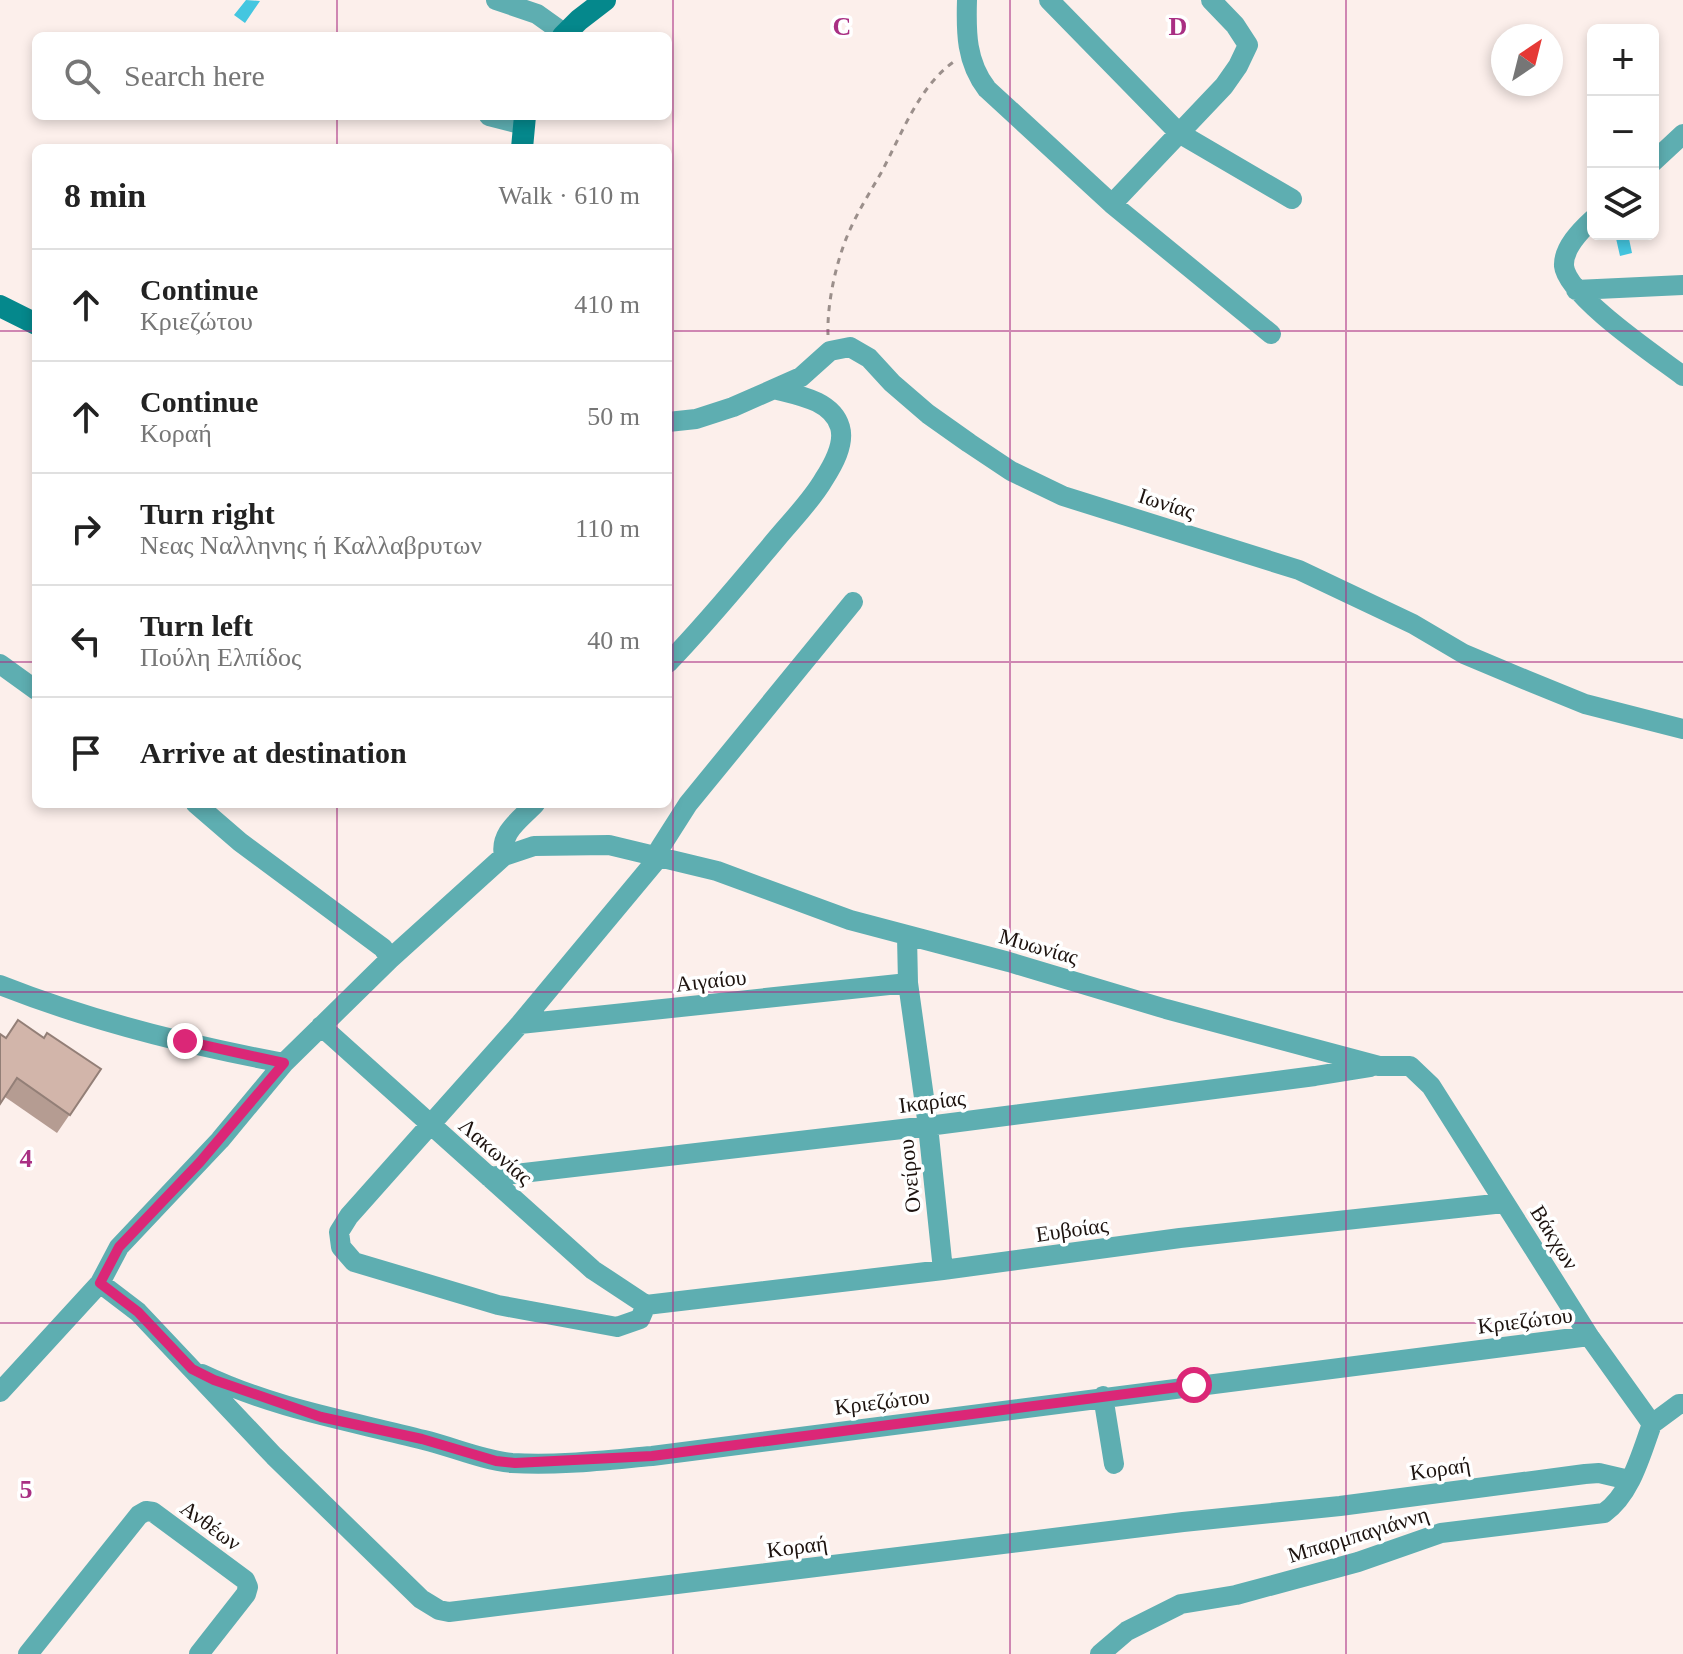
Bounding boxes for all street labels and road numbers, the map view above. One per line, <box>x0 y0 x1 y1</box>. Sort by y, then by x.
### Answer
street label: Ιωνίας <box>1135 483 1199 524</box>
street label: Μυωνίας <box>996 923 1082 970</box>
street label: Αιγαίου <box>675 964 748 997</box>
street label: Ικαρίας <box>897 1085 967 1118</box>
street label: Λακωνίας <box>454 1113 538 1190</box>
street label: Ονείρου <box>893 1138 926 1214</box>
street label: Βάκχων <box>1525 1201 1584 1274</box>
street label: Ευβοίας <box>1034 1212 1110 1247</box>
street label: Κριεζώτου <box>1476 1302 1574 1339</box>
street label: Κριεζώτου <box>833 1383 931 1420</box>
street label: Κοραή <box>1408 1452 1472 1485</box>
street label: Ανθέων <box>176 1495 246 1556</box>
street label: Μπαρμπαγιάννη <box>1285 1501 1432 1568</box>
street label: Κοραή <box>765 1530 829 1563</box>

